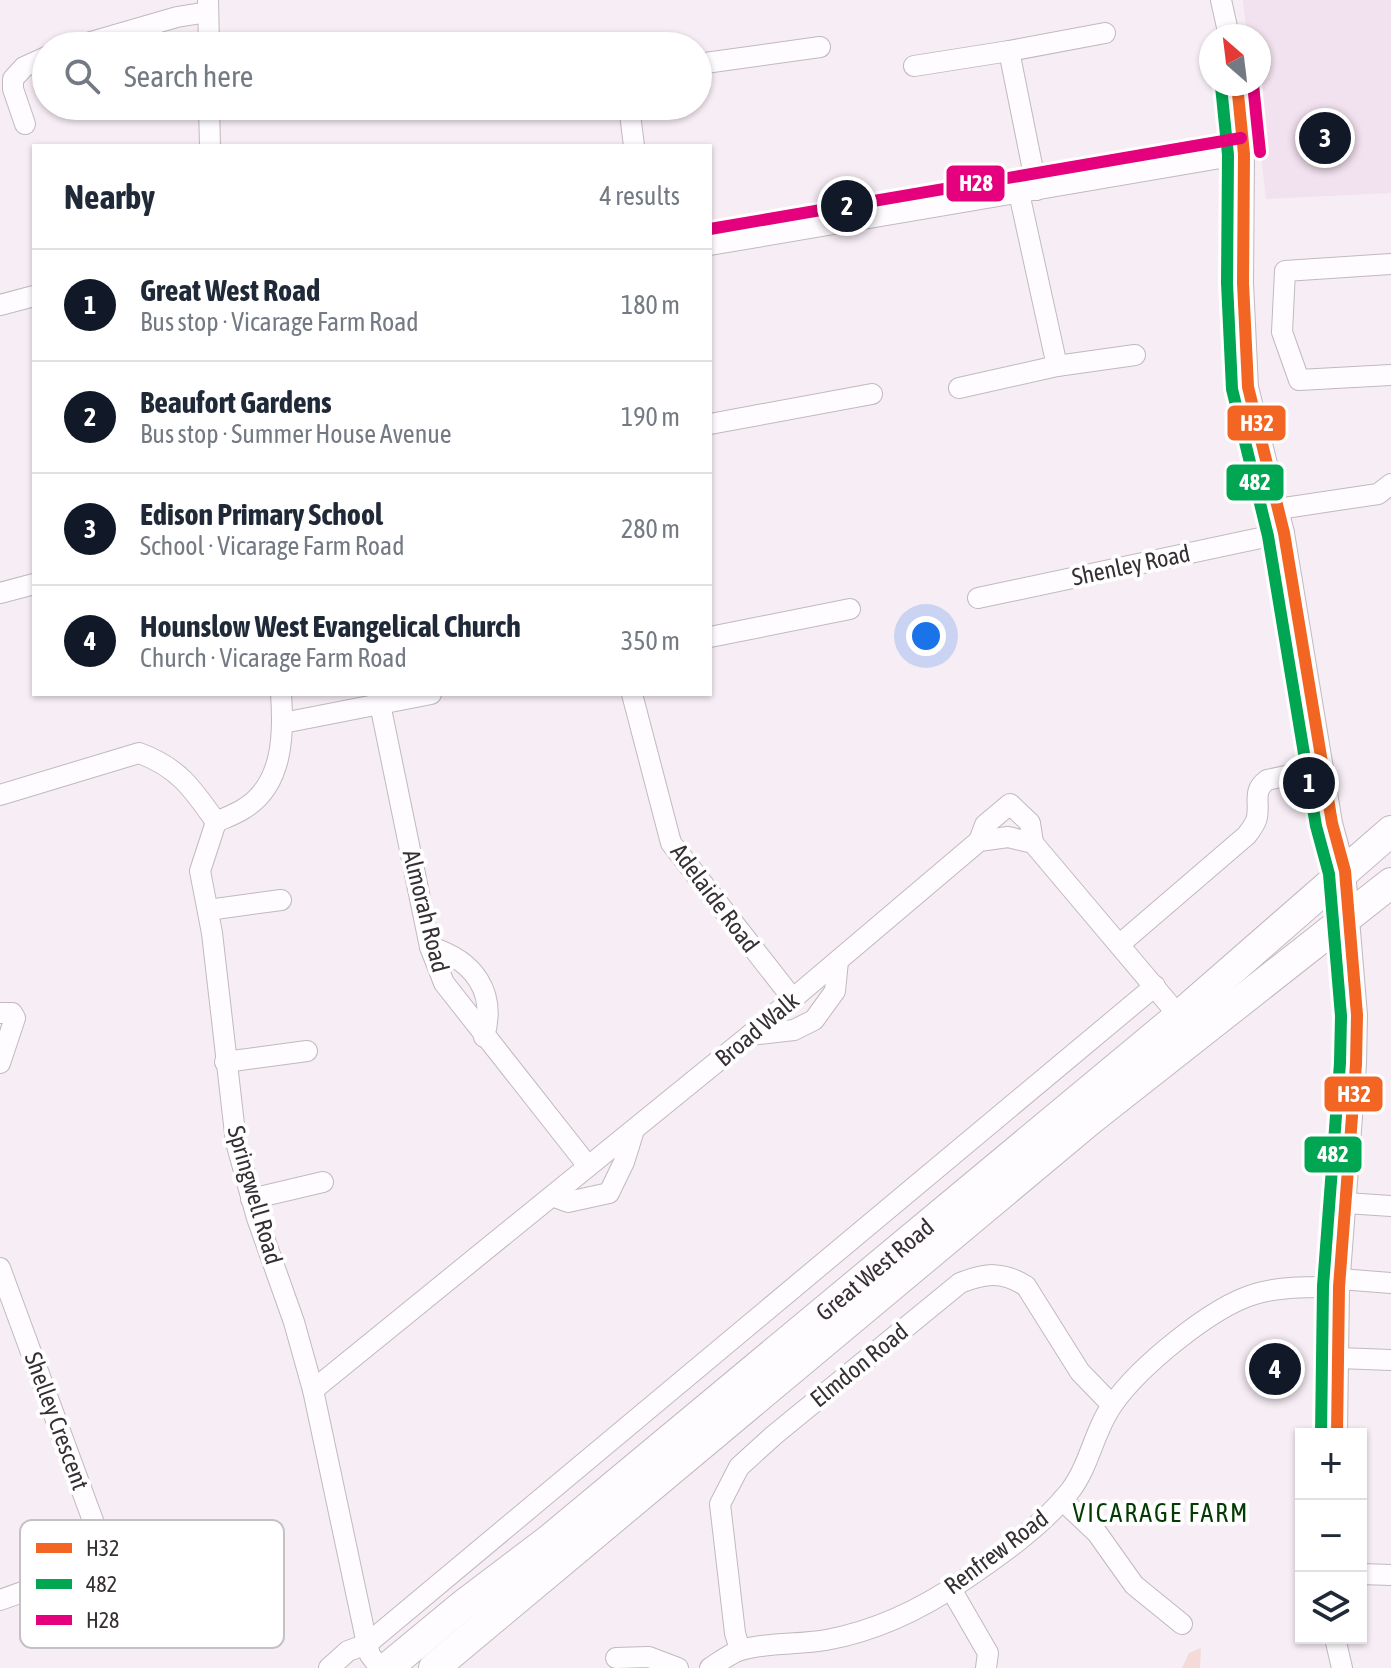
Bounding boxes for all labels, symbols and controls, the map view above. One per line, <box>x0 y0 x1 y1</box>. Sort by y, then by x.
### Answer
north arrow <box>1199 24 1271 96</box>
search box <box>32 32 712 120</box>
icon: search <box>60 54 104 98</box>
text: Search here <box>124 59 253 93</box>
pin: 3 <box>1299 108 1351 168</box>
line badge: H28 <box>945 164 1006 203</box>
text: H28 <box>959 170 993 196</box>
pin: 2 <box>821 176 873 236</box>
text: Nearby <box>64 177 155 216</box>
text: 4 results <box>599 181 680 211</box>
text: Great West Road <box>140 273 320 307</box>
text: 1 <box>84 290 96 320</box>
text: 180 m <box>621 290 680 320</box>
text: Bus stop · Vicarage Farm Road <box>140 307 419 337</box>
text: Beaufort Gardens <box>140 385 332 419</box>
text: 2 <box>84 402 96 432</box>
text: 190 m <box>621 402 680 432</box>
line badge: H32 <box>1226 404 1287 442</box>
text: H32 <box>1240 410 1274 436</box>
text: Bus stop · Summer House Avenue <box>140 419 452 449</box>
line badge: 482 <box>1225 463 1285 502</box>
text: 482 <box>1238 469 1271 495</box>
text: Edison Primary School <box>140 497 383 531</box>
text: 3 <box>84 514 96 544</box>
text: 280 m <box>621 514 680 544</box>
text: School · Vicarage Farm Road <box>140 531 405 561</box>
street label: Shenley Road <box>1069 539 1193 591</box>
text: Hounslow West Evangelical Church <box>140 609 521 643</box>
your location <box>906 616 946 656</box>
text: 4 <box>84 626 96 656</box>
text: 350 m <box>621 626 680 656</box>
text: Church · Vicarage Farm Road <box>140 643 407 673</box>
pin: 1 <box>1283 753 1335 813</box>
street label: Adelaide Road <box>666 839 764 957</box>
street label: Almorah Road <box>398 847 454 975</box>
street label: Broad Walk <box>710 986 804 1072</box>
line badge: H32 <box>1323 1075 1384 1113</box>
text: H32 <box>1337 1081 1371 1107</box>
street label: Springwell Road <box>222 1123 288 1267</box>
line badge: 482 <box>1303 1135 1363 1174</box>
text: 482 <box>1316 1141 1349 1167</box>
street label: Great West Road <box>810 1213 939 1326</box>
street label: Elmdon Road <box>805 1318 913 1412</box>
pin: 4 <box>1249 1339 1301 1399</box>
street label: Shelley Crescent <box>20 1348 94 1494</box>
map controls <box>1295 1428 1367 1644</box>
button: + <box>1295 1428 1367 1500</box>
district label: VICARAGE FARM <box>1072 1498 1250 1528</box>
button: − <box>1295 1500 1367 1572</box>
street label: Renfrew Road <box>939 1504 1053 1600</box>
legend <box>20 1520 284 1648</box>
text: H32 <box>86 1535 119 1561</box>
text: 482 <box>86 1571 117 1597</box>
button: layers <box>1295 1572 1367 1644</box>
text: H28 <box>86 1607 119 1633</box>

